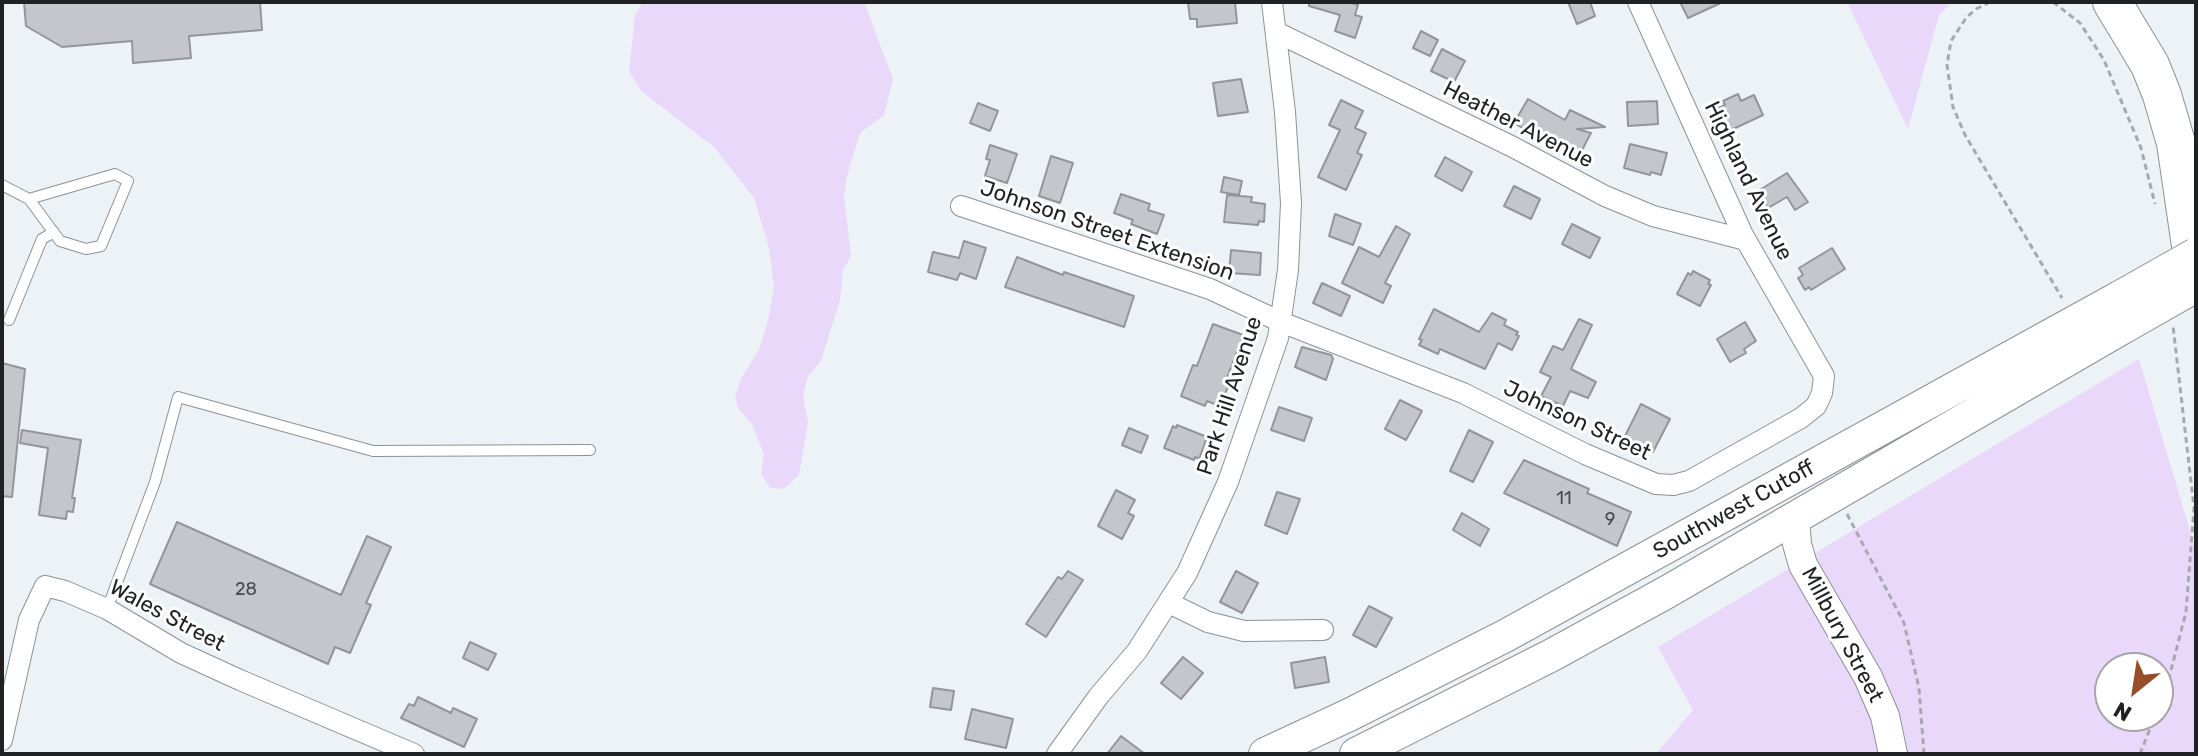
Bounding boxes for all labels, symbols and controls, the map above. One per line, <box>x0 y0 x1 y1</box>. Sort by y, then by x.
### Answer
street label: Heather Avenue <box>1438 76 1598 174</box>
street label: Highland Avenue <box>1698 97 1798 265</box>
street label: Johnson Street Extension <box>977 175 1237 287</box>
street label: Park Hill Avenue <box>1192 313 1268 479</box>
street label: Johnson Street <box>1499 375 1655 467</box>
street label: Southwest Cutoff <box>1649 455 1819 565</box>
house number: 11 <box>1556 488 1572 510</box>
house number: 9 <box>1605 509 1615 531</box>
street label: Millbury Street <box>1795 563 1889 707</box>
street label: Wales Street <box>105 574 229 658</box>
house number: 28 <box>235 579 257 601</box>
north arrow <box>2094 652 2174 732</box>
text: N <box>2109 696 2136 727</box>

